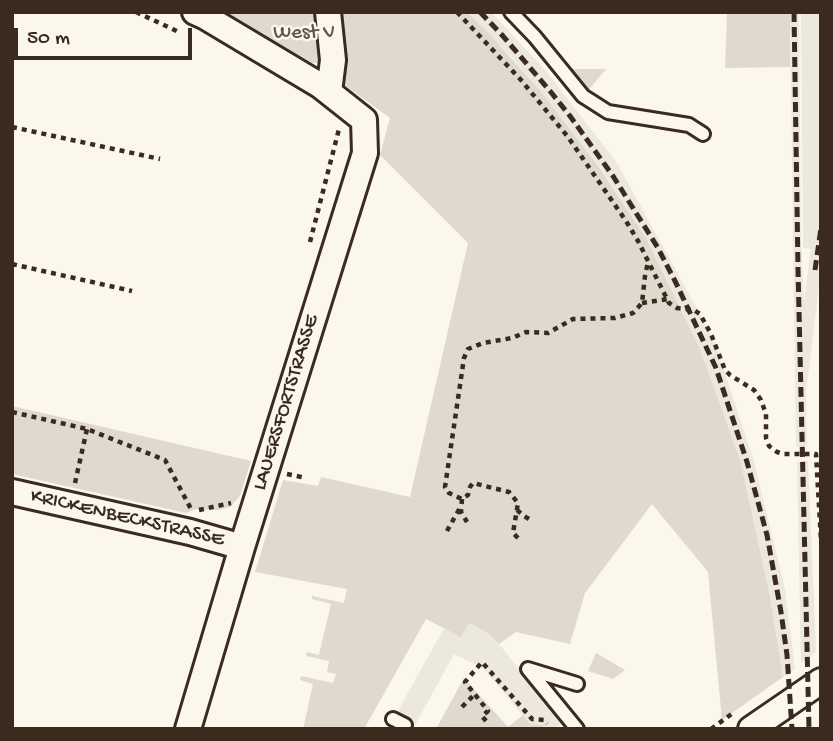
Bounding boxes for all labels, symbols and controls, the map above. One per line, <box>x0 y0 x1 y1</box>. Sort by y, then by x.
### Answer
scale bar <box>18 14 196 58</box>
park label: West V <box>273 21 335 47</box>
text: 50 m <box>27 27 70 52</box>
street label: LAUERSFORTSTRASSE <box>248 312 326 494</box>
street label: KRICKENBECKSTRASSE <box>28 484 226 554</box>

